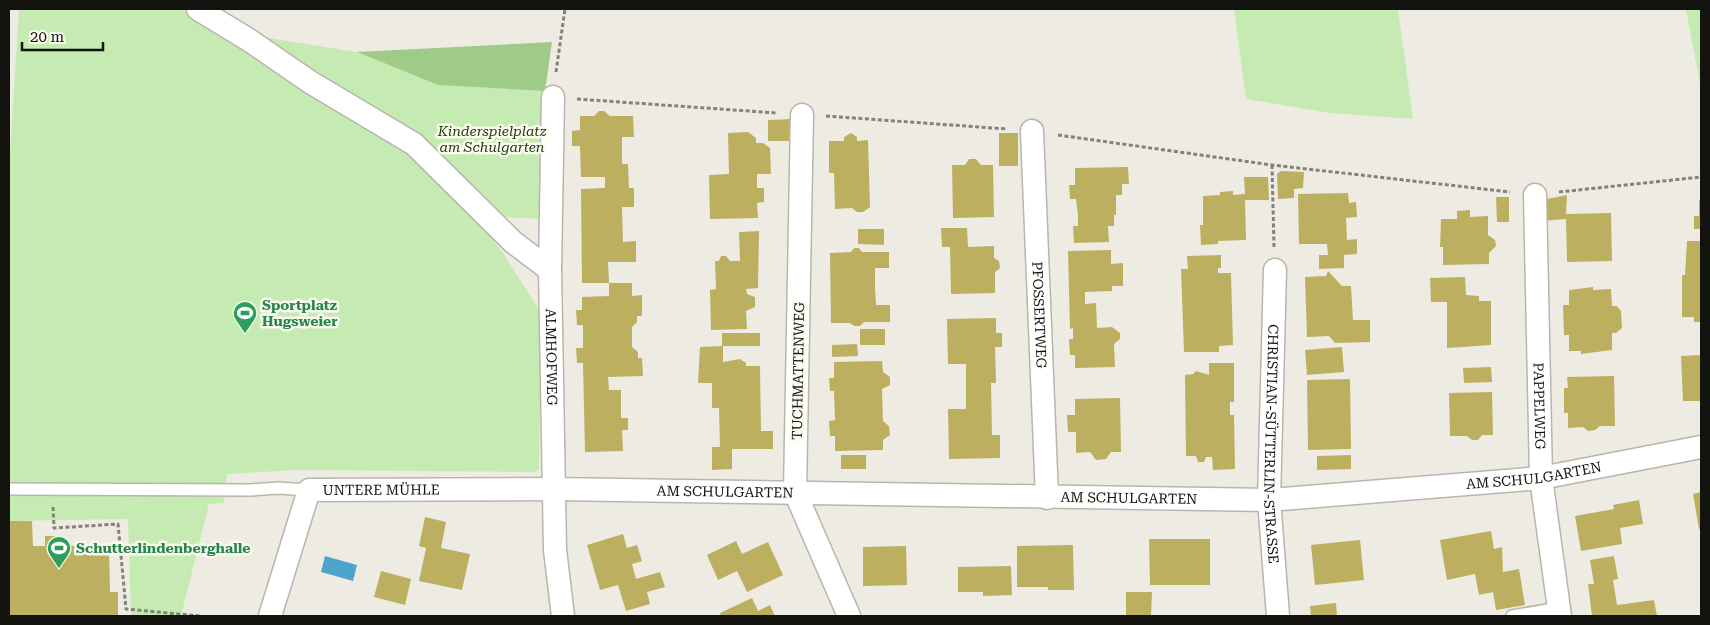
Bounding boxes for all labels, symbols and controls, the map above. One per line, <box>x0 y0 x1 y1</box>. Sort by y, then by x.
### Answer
scale bar <box>22 20 104 52</box>
text: 20 m <box>30 28 65 46</box>
park label: Kinderspielplatz am Schulgarten <box>437 123 546 155</box>
street label: PFOSSERTWEG <box>1029 261 1050 369</box>
place label: Sportplatz Hugsweier <box>262 297 338 329</box>
sports icon: Sportplatz Hugsweier <box>232 300 258 334</box>
street label: TUCHMATTENWEG <box>789 302 807 440</box>
street label: ALMHOFWEG <box>543 308 560 406</box>
street label: CHRISTIAN-SÜTTERLIN-STRASSE <box>1261 324 1282 564</box>
street label: PAPPELWEG <box>1531 362 1548 450</box>
street label: AM SCHULGARTEN <box>1465 458 1603 492</box>
street label: UNTERE MÜHLE <box>323 481 440 498</box>
street label: AM SCHULGARTEN <box>657 483 794 501</box>
street label: AM SCHULGARTEN <box>1061 489 1198 507</box>
sports icon: Schutterlindenberghalle <box>46 535 72 569</box>
place label: Schutterlindenberghalle <box>76 540 251 556</box>

